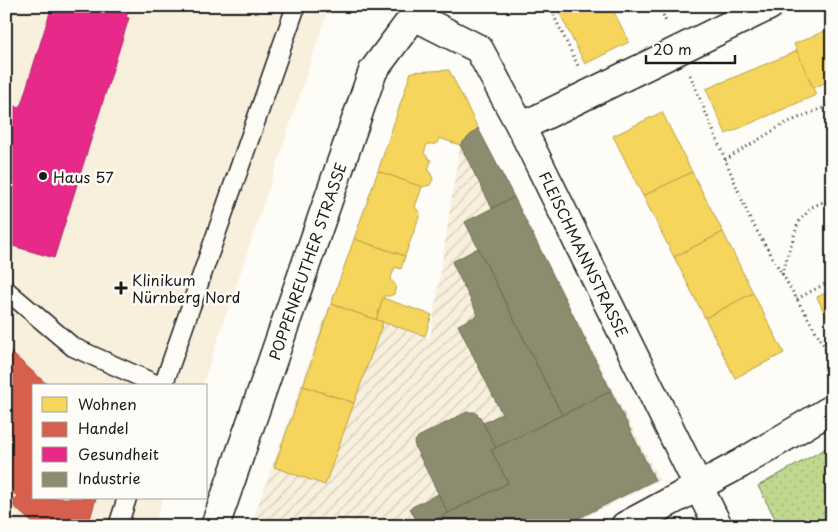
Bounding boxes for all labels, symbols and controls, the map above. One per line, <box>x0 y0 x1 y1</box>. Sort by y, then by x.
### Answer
scale bar <box>646 32 734 64</box>
text: 20 m <box>653 37 692 60</box>
street label: POPPENREUTHER STRASSE <box>262 159 352 363</box>
place label: Haus 57 <box>53 165 114 188</box>
street label: FLEISCHMANNSTRASSE <box>534 167 634 341</box>
marker: Haus 57 <box>37 170 49 182</box>
place label: Klinikum Nürnberg Nord <box>132 268 241 308</box>
marker: Klinikum Nürnberg Nord <box>114 281 128 295</box>
legend <box>32 384 208 500</box>
text: Wohnen <box>78 392 137 415</box>
text: Handel <box>78 416 129 439</box>
text: Gesundheit <box>78 442 159 465</box>
text: Industrie <box>78 466 140 489</box>

